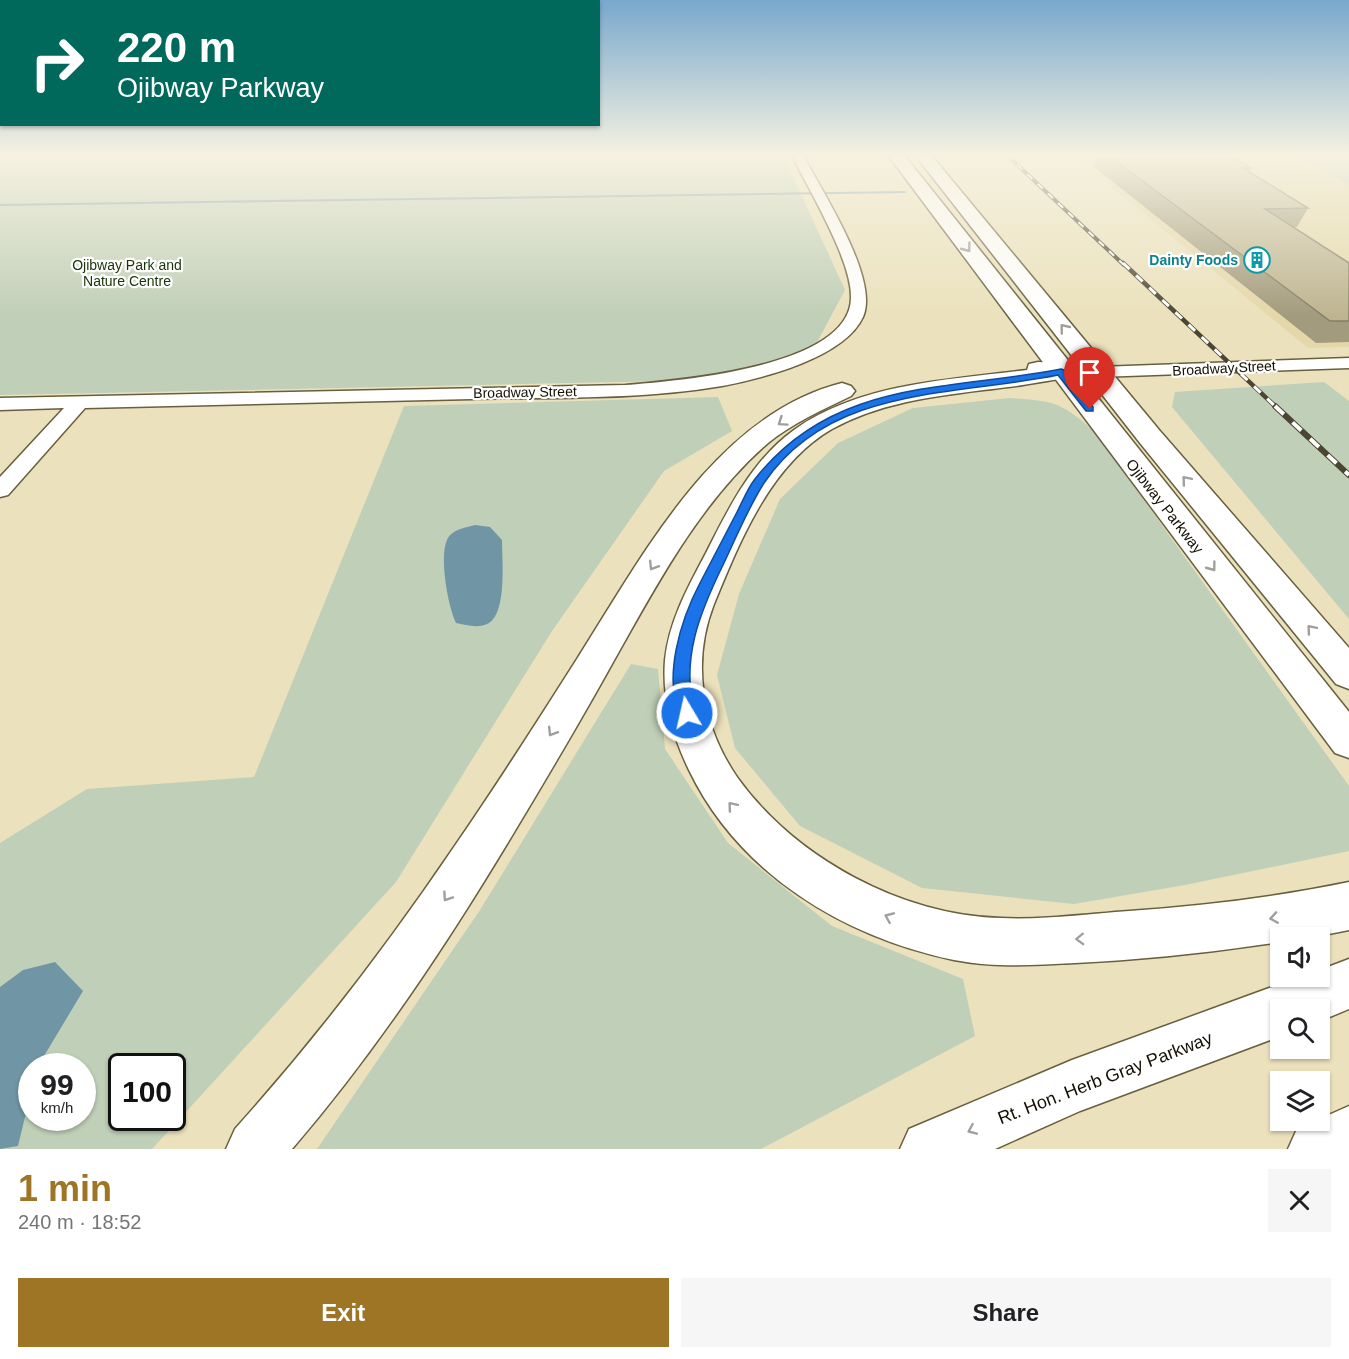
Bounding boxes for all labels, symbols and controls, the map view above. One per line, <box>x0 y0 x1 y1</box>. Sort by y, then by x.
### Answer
icon: right <box>18 24 96 102</box>
text: 220 m <box>117 24 236 71</box>
text: Ojibway Parkway <box>117 73 324 103</box>
one-way arrow <box>959 242 970 253</box>
building icon: Dainty Foods <box>1242 245 1272 275</box>
place label: Dainty Foods <box>1149 252 1238 268</box>
park label: Ojibway Park and Nature Centre <box>72 257 182 289</box>
one-way arrow <box>1060 324 1071 335</box>
pin <box>1064 347 1115 409</box>
icon: arrive <box>1073 356 1106 389</box>
street label: Broadway Street <box>1172 357 1276 379</box>
street label: Broadway Street <box>473 383 577 401</box>
one-way arrow <box>778 415 789 426</box>
street label: Ojibway Parkway <box>1123 455 1207 557</box>
one-way arrow <box>1183 476 1194 487</box>
one-way arrow <box>649 560 661 570</box>
one-way arrow <box>1205 561 1216 572</box>
one-way arrow <box>1308 625 1319 636</box>
position arrow <box>655 681 719 745</box>
one-way arrow <box>549 726 560 737</box>
one-way arrow <box>728 802 739 813</box>
one-way arrow <box>443 891 455 901</box>
one-way arrow <box>884 912 895 924</box>
one-way arrow <box>1270 912 1279 924</box>
map controls <box>1270 927 1330 1131</box>
button: sound <box>1270 927 1330 987</box>
one-way arrow <box>1076 932 1085 945</box>
button: search <box>1270 999 1330 1059</box>
street label: Rt. Hon. Herb Gray Parkway <box>995 1028 1215 1128</box>
speed limit sign: 100 <box>108 1053 186 1131</box>
text: 99 <box>40 1068 74 1101</box>
button: layers <box>1270 1071 1330 1131</box>
text: km/h <box>41 1099 73 1116</box>
one-way arrow <box>968 1123 979 1135</box>
text: 1 min <box>18 1168 112 1209</box>
button: close <box>1268 1169 1331 1232</box>
text: 240 m · 18:52 <box>18 1211 141 1233</box>
button: Exit <box>18 1278 669 1347</box>
button: Share <box>681 1278 1331 1347</box>

